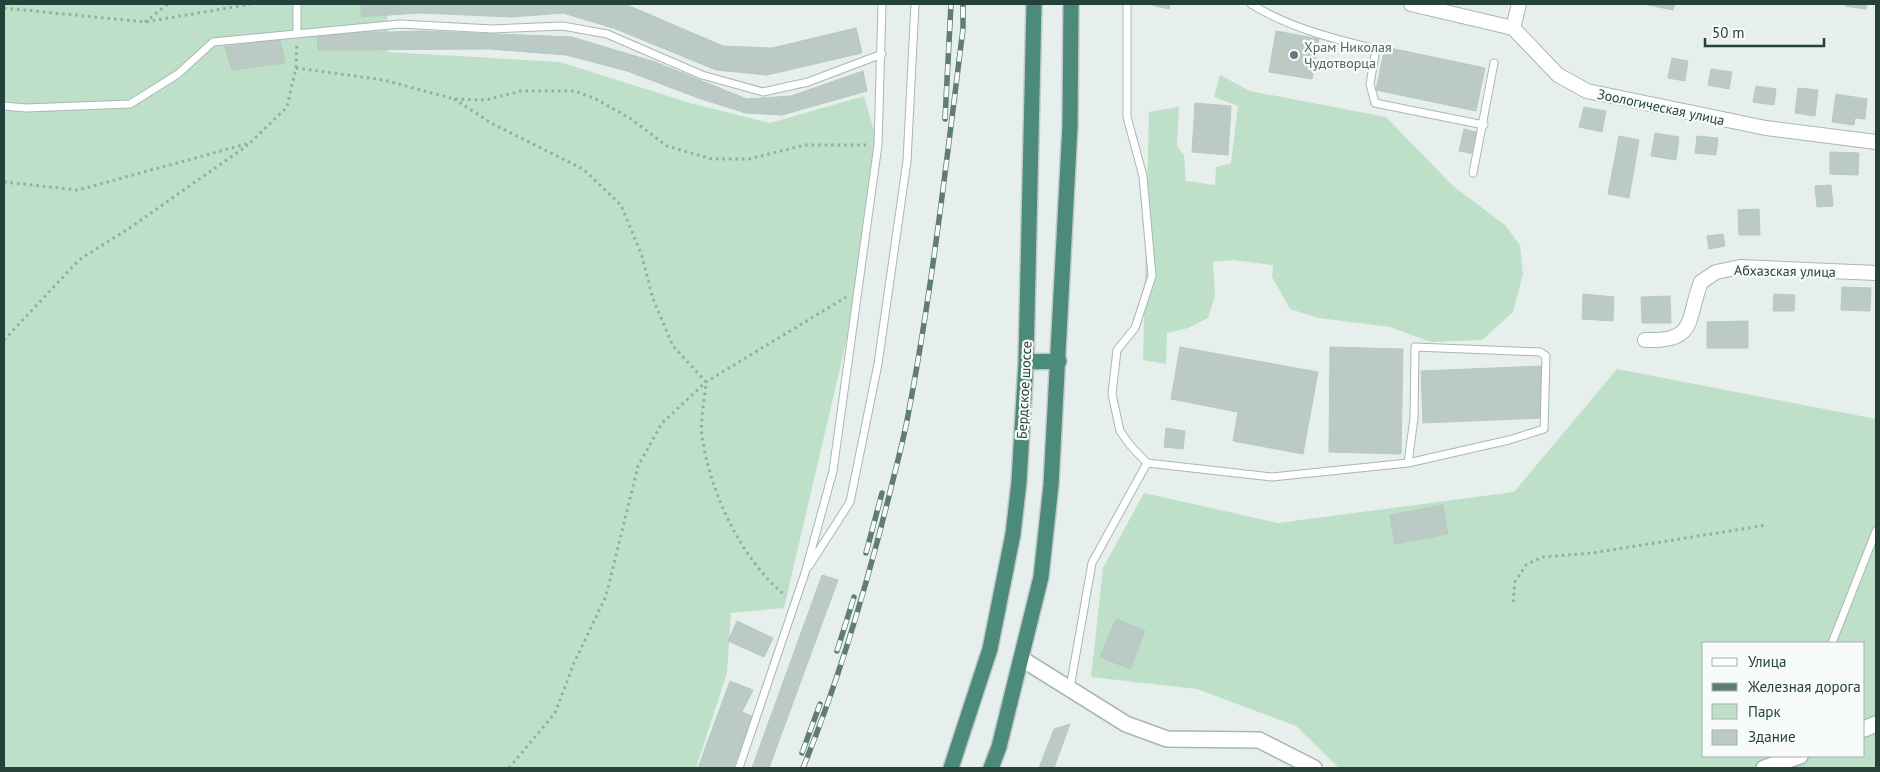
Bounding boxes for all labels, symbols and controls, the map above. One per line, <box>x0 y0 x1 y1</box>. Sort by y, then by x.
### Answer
scale bar <box>1705 15 1824 47</box>
text: 50 m <box>1712 23 1745 42</box>
place label: Храм Николая Чудотворца <box>1304 38 1392 72</box>
marker: Храм Николая Чудотворца <box>1288 49 1300 61</box>
street label: Зоологическая улица <box>1596 85 1726 129</box>
street label: Абхазская улица <box>1734 261 1836 281</box>
street label: Бердское шоссе <box>1012 341 1036 439</box>
legend <box>1702 642 1865 757</box>
text: Улица <box>1748 652 1786 671</box>
text: Железная дорога <box>1747 677 1861 696</box>
text: Парк <box>1748 702 1781 721</box>
text: Здание <box>1748 727 1796 746</box>

